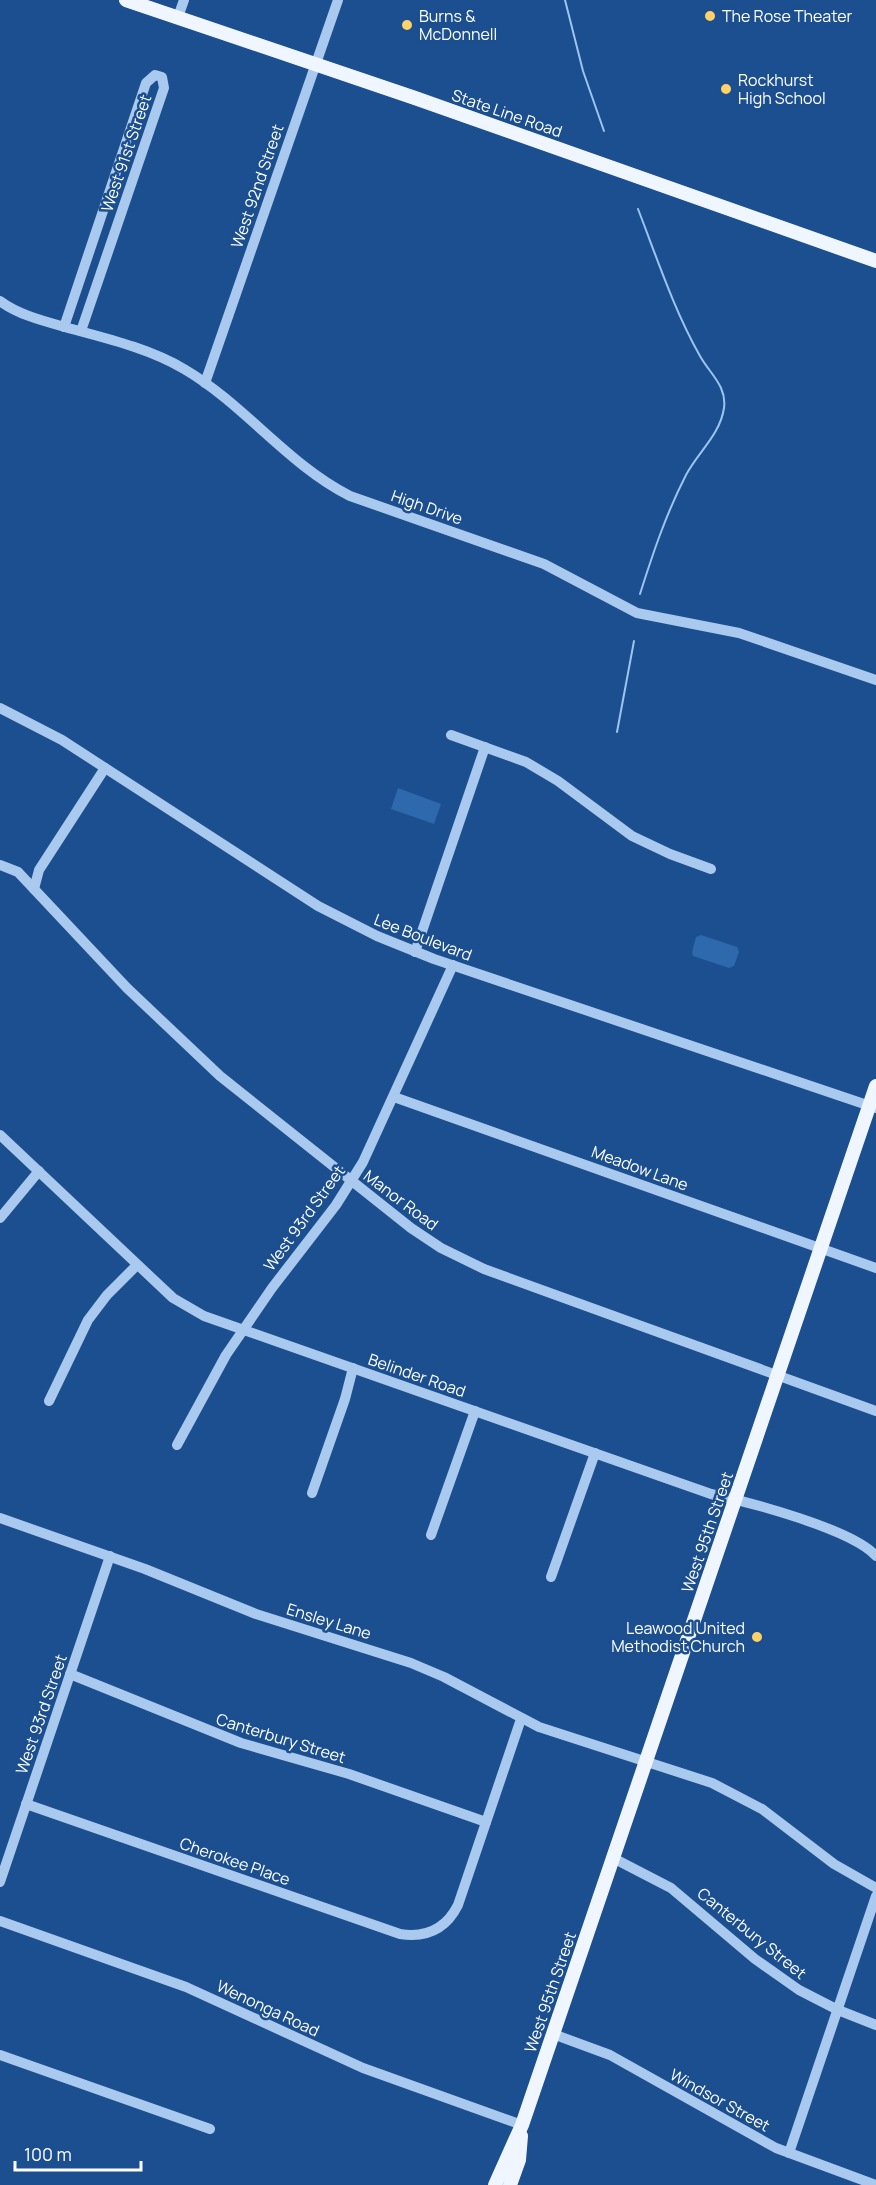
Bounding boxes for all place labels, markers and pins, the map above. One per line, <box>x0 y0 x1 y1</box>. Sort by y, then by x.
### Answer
place label: Burns & McDonnell <box>419 5 497 45</box>
place label: The Rose Theater <box>722 5 853 27</box>
marker: The Rose Theater <box>703 9 717 23</box>
marker: Burns & McDonnell <box>400 18 414 32</box>
place label: Rockhurst High School <box>738 69 826 109</box>
marker: Rockhurst High School <box>719 82 733 96</box>
place label: Leawood United Methodist Church <box>611 1617 745 1657</box>
marker: Leawood United Methodist Church <box>750 1630 764 1644</box>

